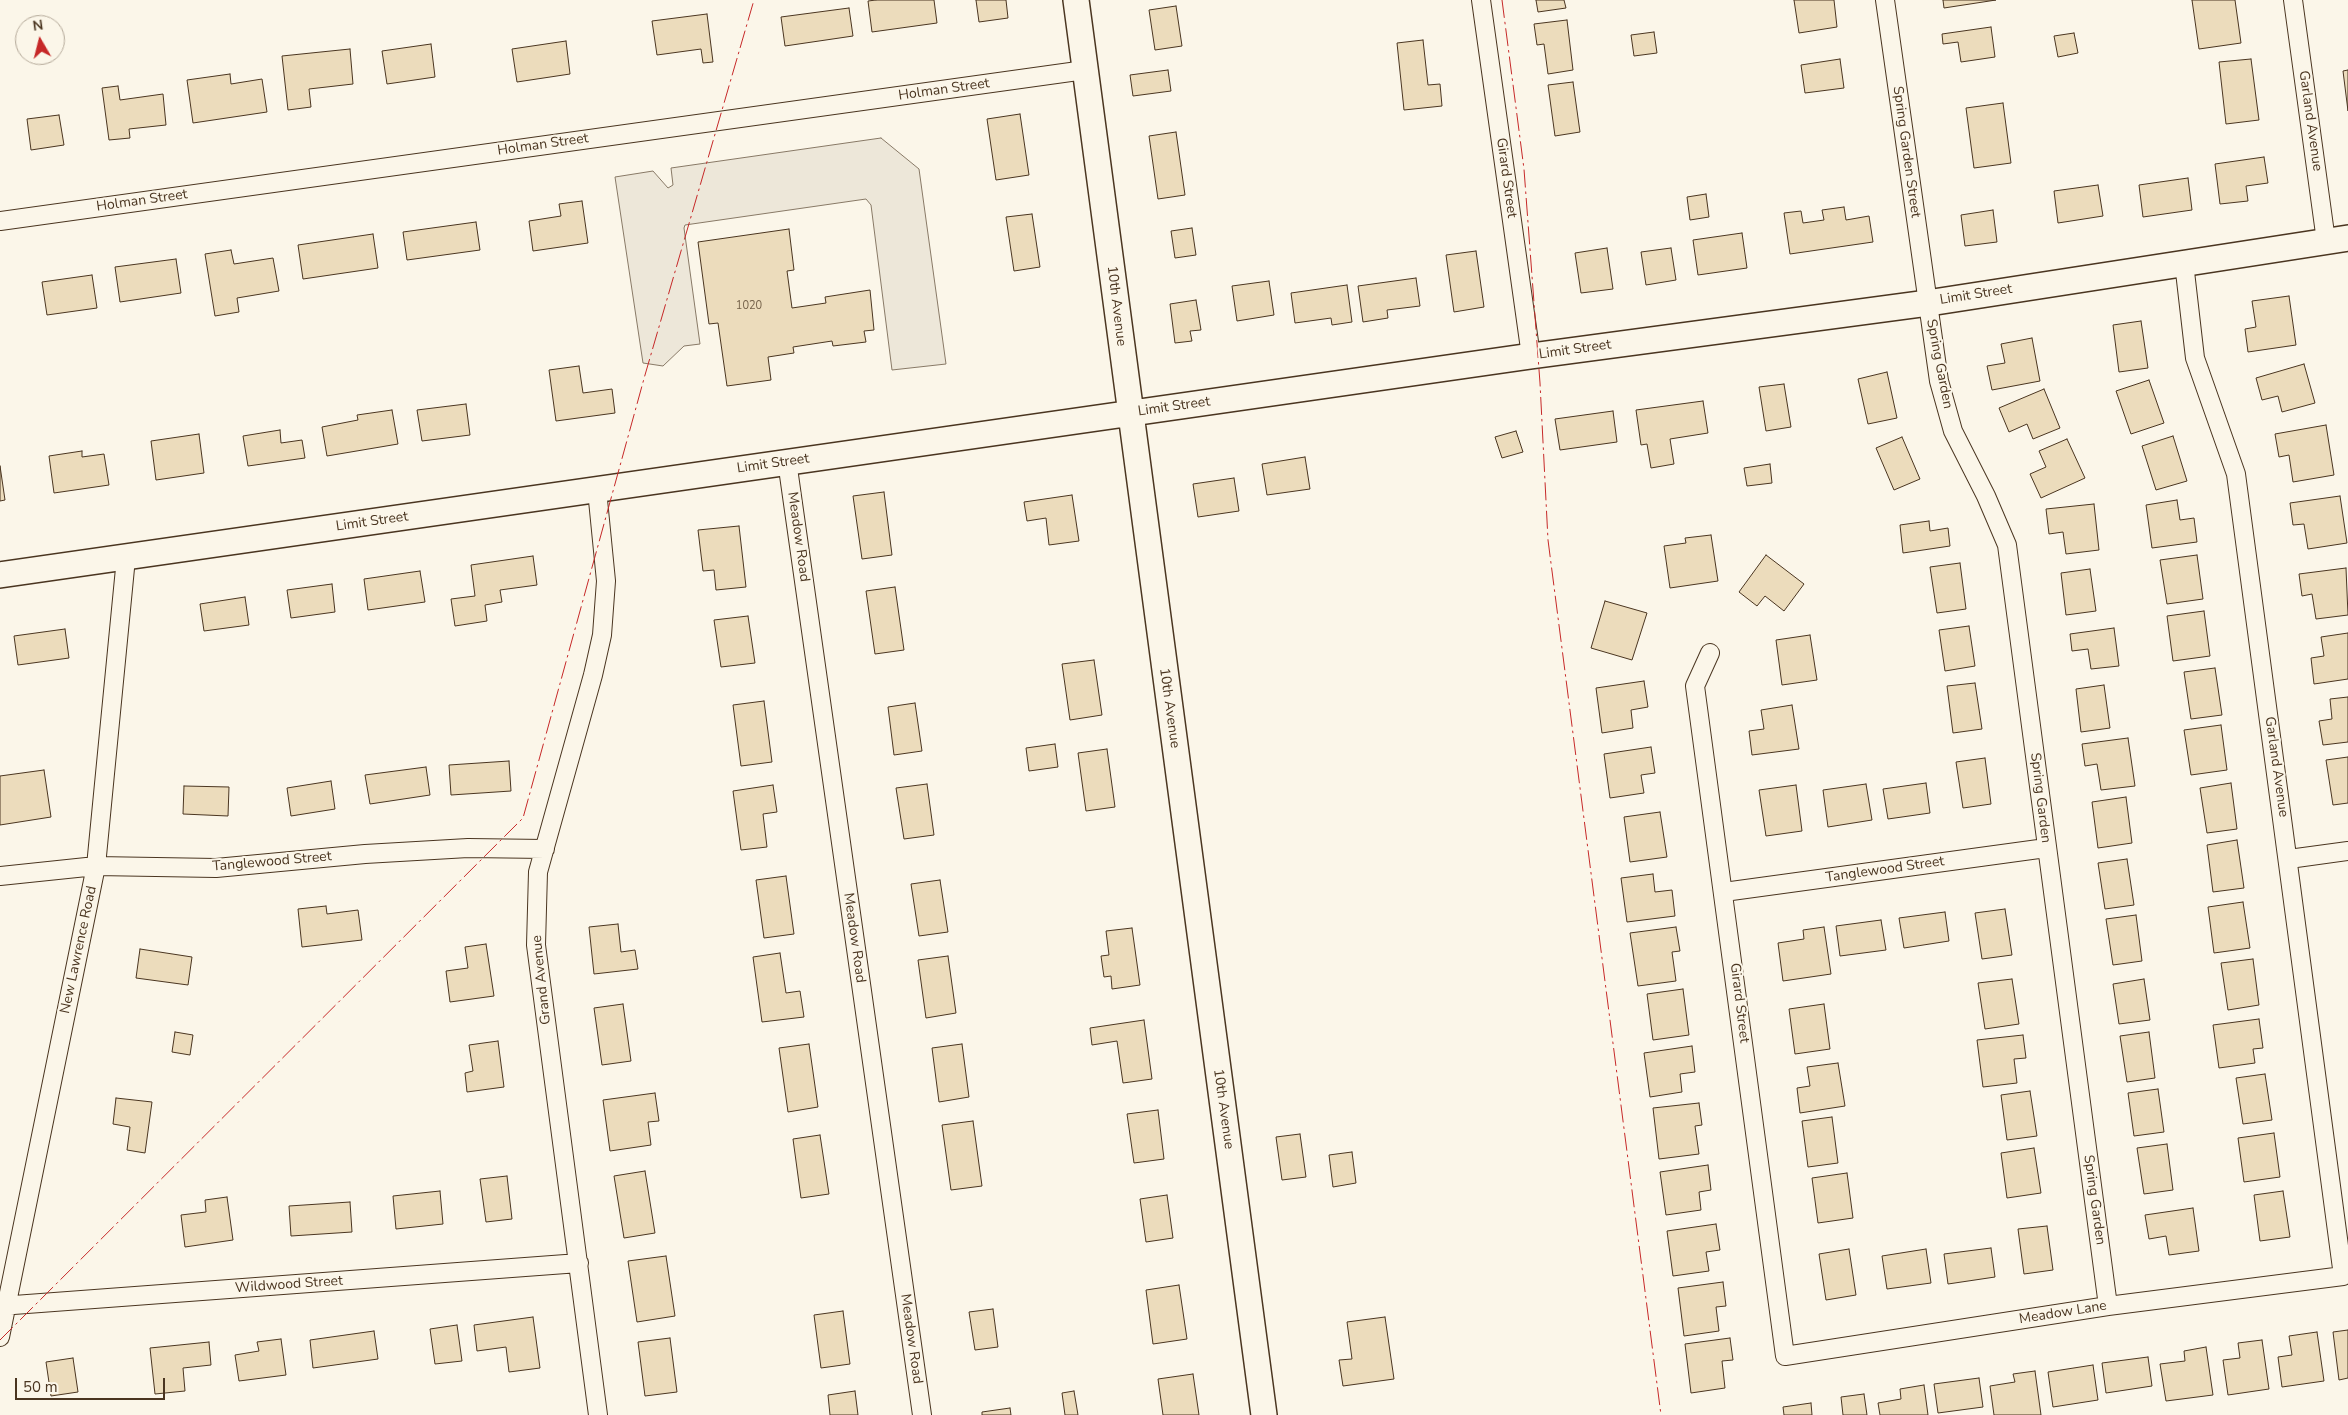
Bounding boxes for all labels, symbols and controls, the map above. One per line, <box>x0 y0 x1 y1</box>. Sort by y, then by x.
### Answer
north arrow <box>15 15 65 65</box>
text: N <box>31 16 44 36</box>
street label: Garland Avenue <box>2295 70 2325 172</box>
street label: Holman Street <box>897 75 991 105</box>
street label: Spring Garden Street <box>1888 85 1924 219</box>
street label: Holman Street <box>496 130 590 160</box>
street label: Girard Street <box>1492 137 1520 219</box>
street label: Holman Street <box>95 186 189 216</box>
street label: 10th Avenue <box>1103 265 1129 347</box>
street label: Limit Street <box>1939 281 2013 309</box>
house number: 1020 <box>736 299 762 313</box>
street label: Spring Garden <box>1922 318 1956 410</box>
street label: Limit Street <box>1538 337 1612 363</box>
street label: Limit Street <box>1137 394 1211 420</box>
street label: Limit Street <box>736 451 810 477</box>
street label: Meadow Road <box>783 491 813 583</box>
street label: Limit Street <box>335 509 409 535</box>
street label: 10th Avenue <box>1155 667 1183 749</box>
street label: Garland Avenue <box>2261 716 2291 818</box>
street label: Spring Garden <box>2026 752 2054 844</box>
street label: Tanglewood Street <box>212 848 332 876</box>
street label: Tanglewood Street <box>1825 853 1945 887</box>
street label: New Lawrence Road <box>57 885 101 1015</box>
street label: Meadow Road <box>839 892 869 984</box>
street label: Grand Avenue <box>529 934 555 1026</box>
street label: Girard Street <box>1726 962 1752 1044</box>
street label: 10th Avenue <box>1209 1068 1237 1150</box>
street label: Spring Garden <box>2079 1154 2109 1246</box>
street label: Wildwood Street <box>234 1273 344 1297</box>
street label: Meadow Road <box>896 1293 926 1385</box>
street label: Meadow Lane <box>2018 1298 2108 1328</box>
scale bar <box>18 1368 168 1400</box>
text: 50 m <box>23 1377 58 1397</box>

